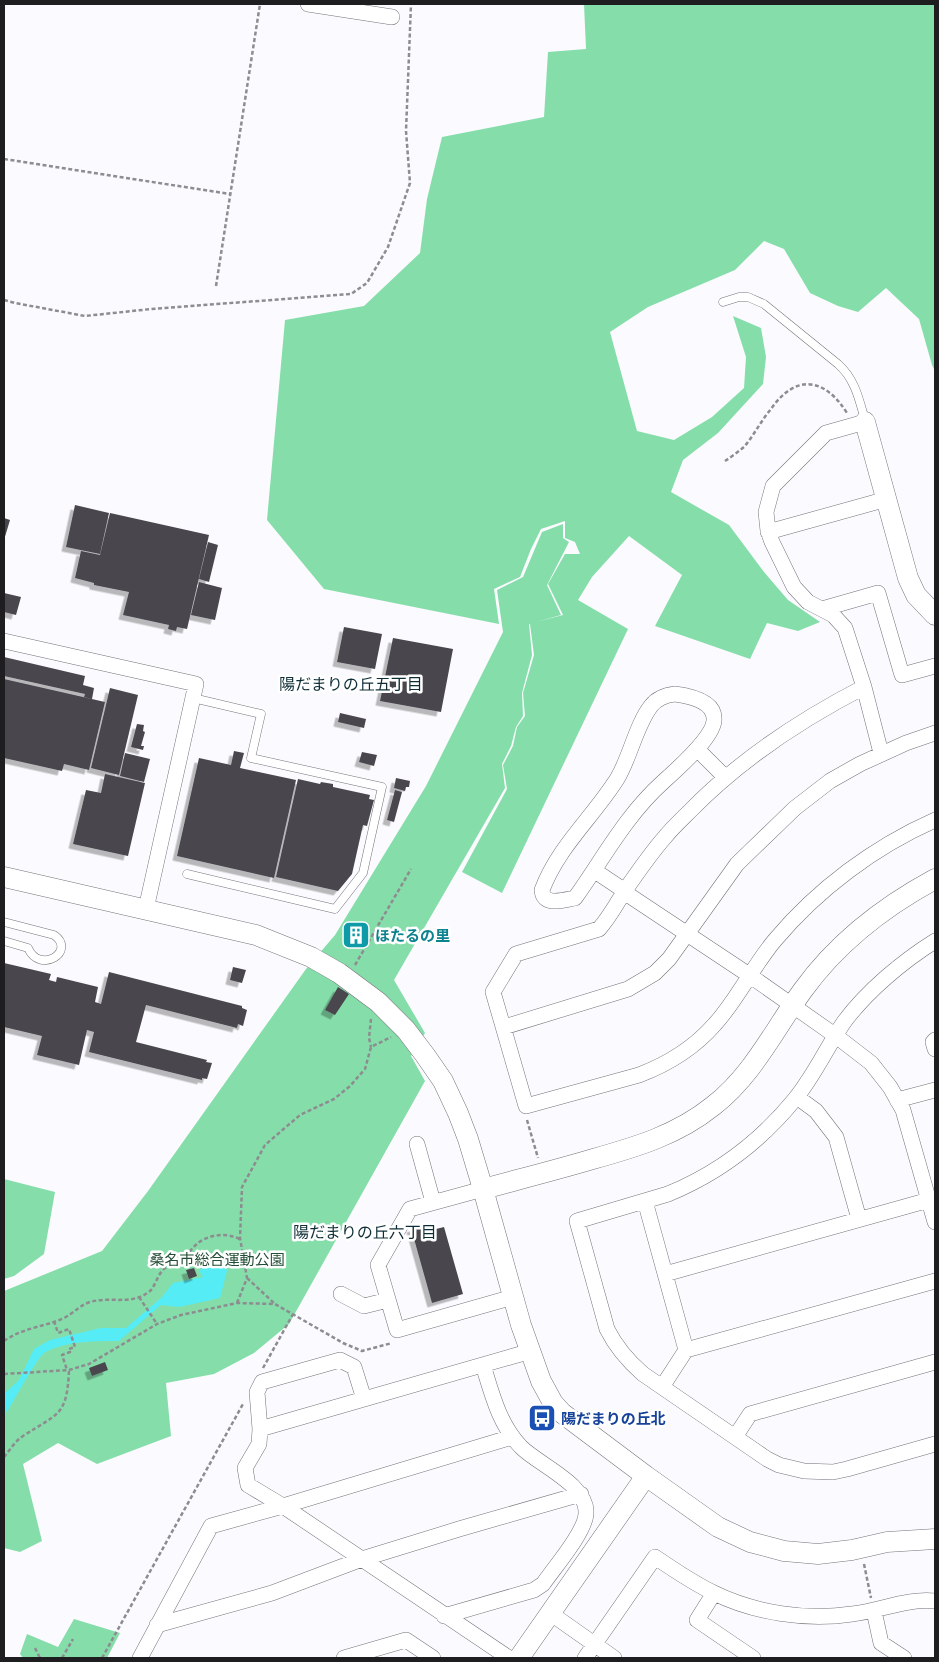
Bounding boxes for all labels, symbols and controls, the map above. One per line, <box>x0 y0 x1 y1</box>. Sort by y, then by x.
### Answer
district label: 陽だまりの丘五丁目 <box>279 674 423 693</box>
building icon: ほたるの里 <box>341 920 371 950</box>
place label: ほたるの里 <box>375 926 450 944</box>
district label: 陽だまりの丘六丁目 <box>293 1222 437 1241</box>
park label: 桑名市総合運動公園 <box>149 1250 285 1268</box>
bus stop icon: 陽だまりの丘北 <box>527 1403 557 1433</box>
place label: 陽だまりの丘北 <box>561 1409 666 1427</box>

